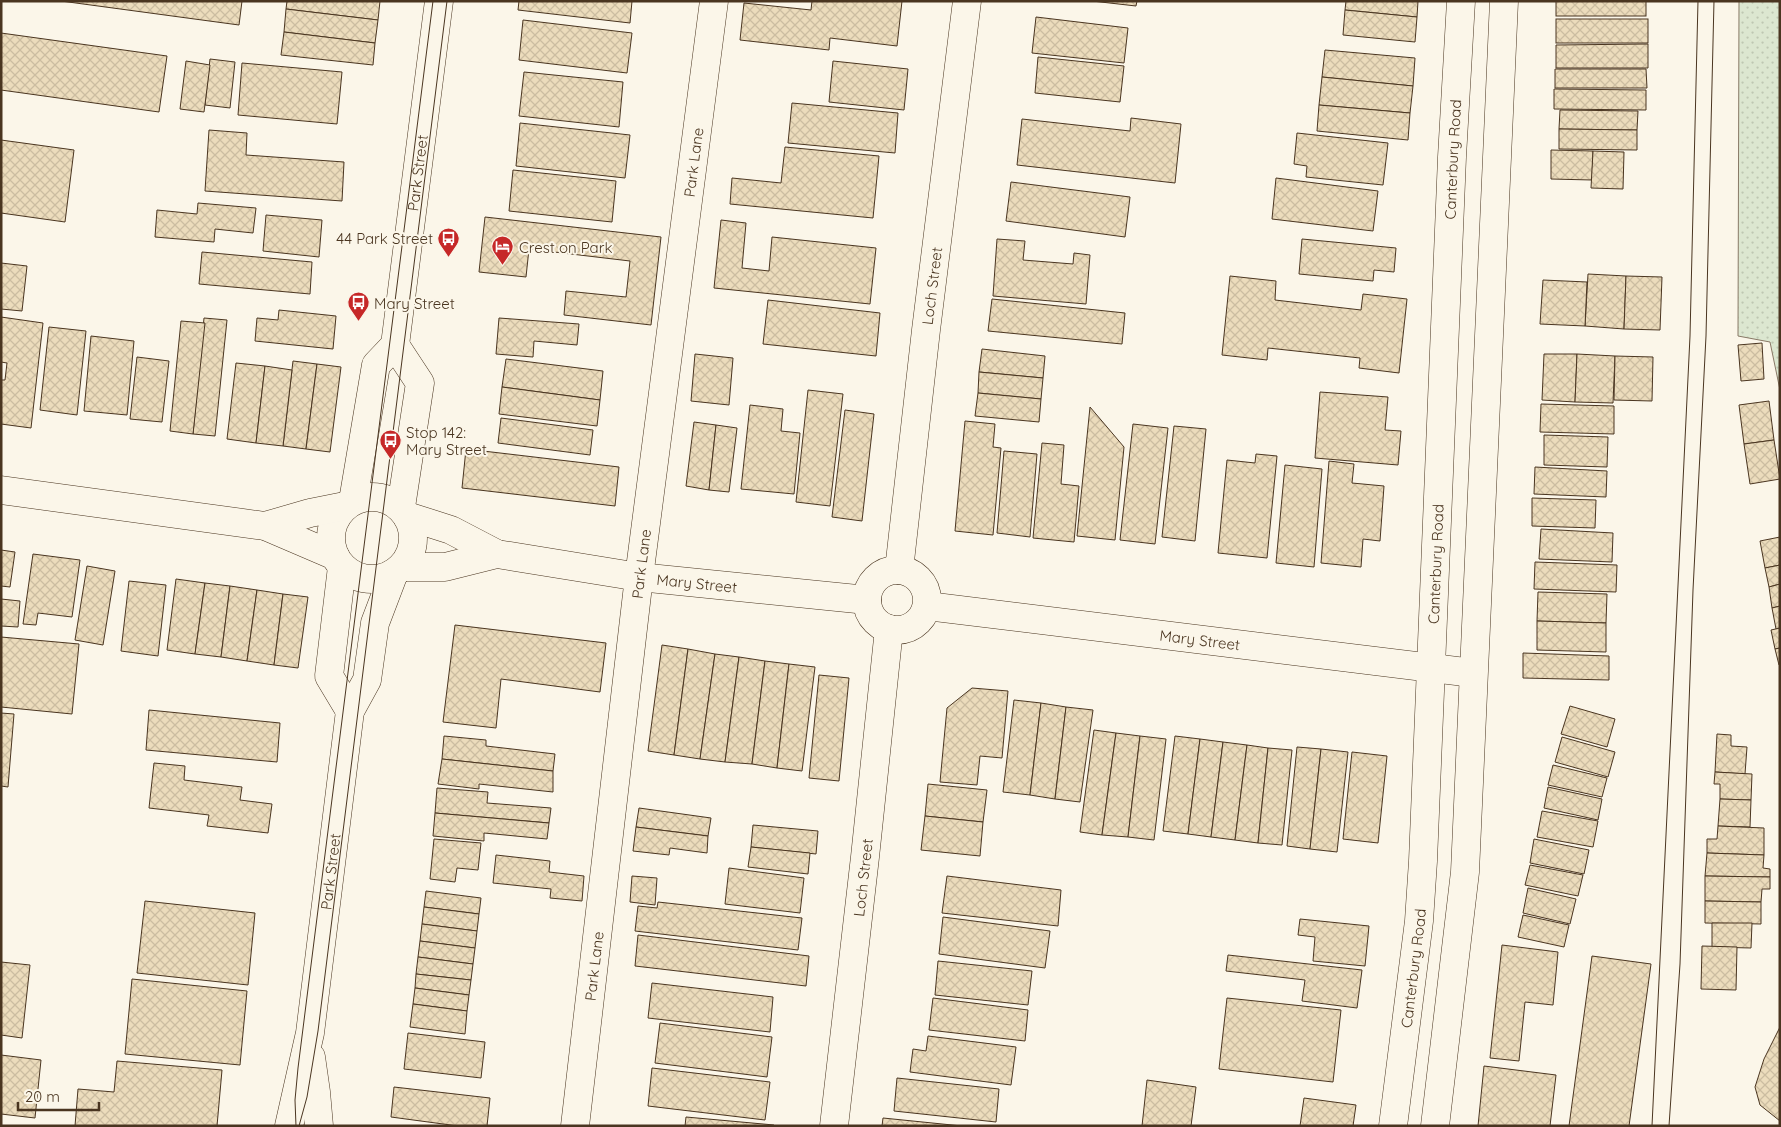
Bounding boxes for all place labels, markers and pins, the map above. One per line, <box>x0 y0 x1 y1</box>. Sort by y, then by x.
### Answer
bus stop icon: 44 Park Street <box>437 226 461 257</box>
place label: 44 Park Street <box>336 229 433 248</box>
hotel icon: Crest on Park <box>491 235 515 266</box>
place label: Crest on Park <box>519 238 613 257</box>
bus stop icon: Mary Street <box>346 291 370 322</box>
place label: Mary Street <box>374 294 455 313</box>
place label: Stop 142: Mary Street <box>406 423 487 459</box>
bus stop icon: Stop 142: Mary Street <box>378 429 402 460</box>

